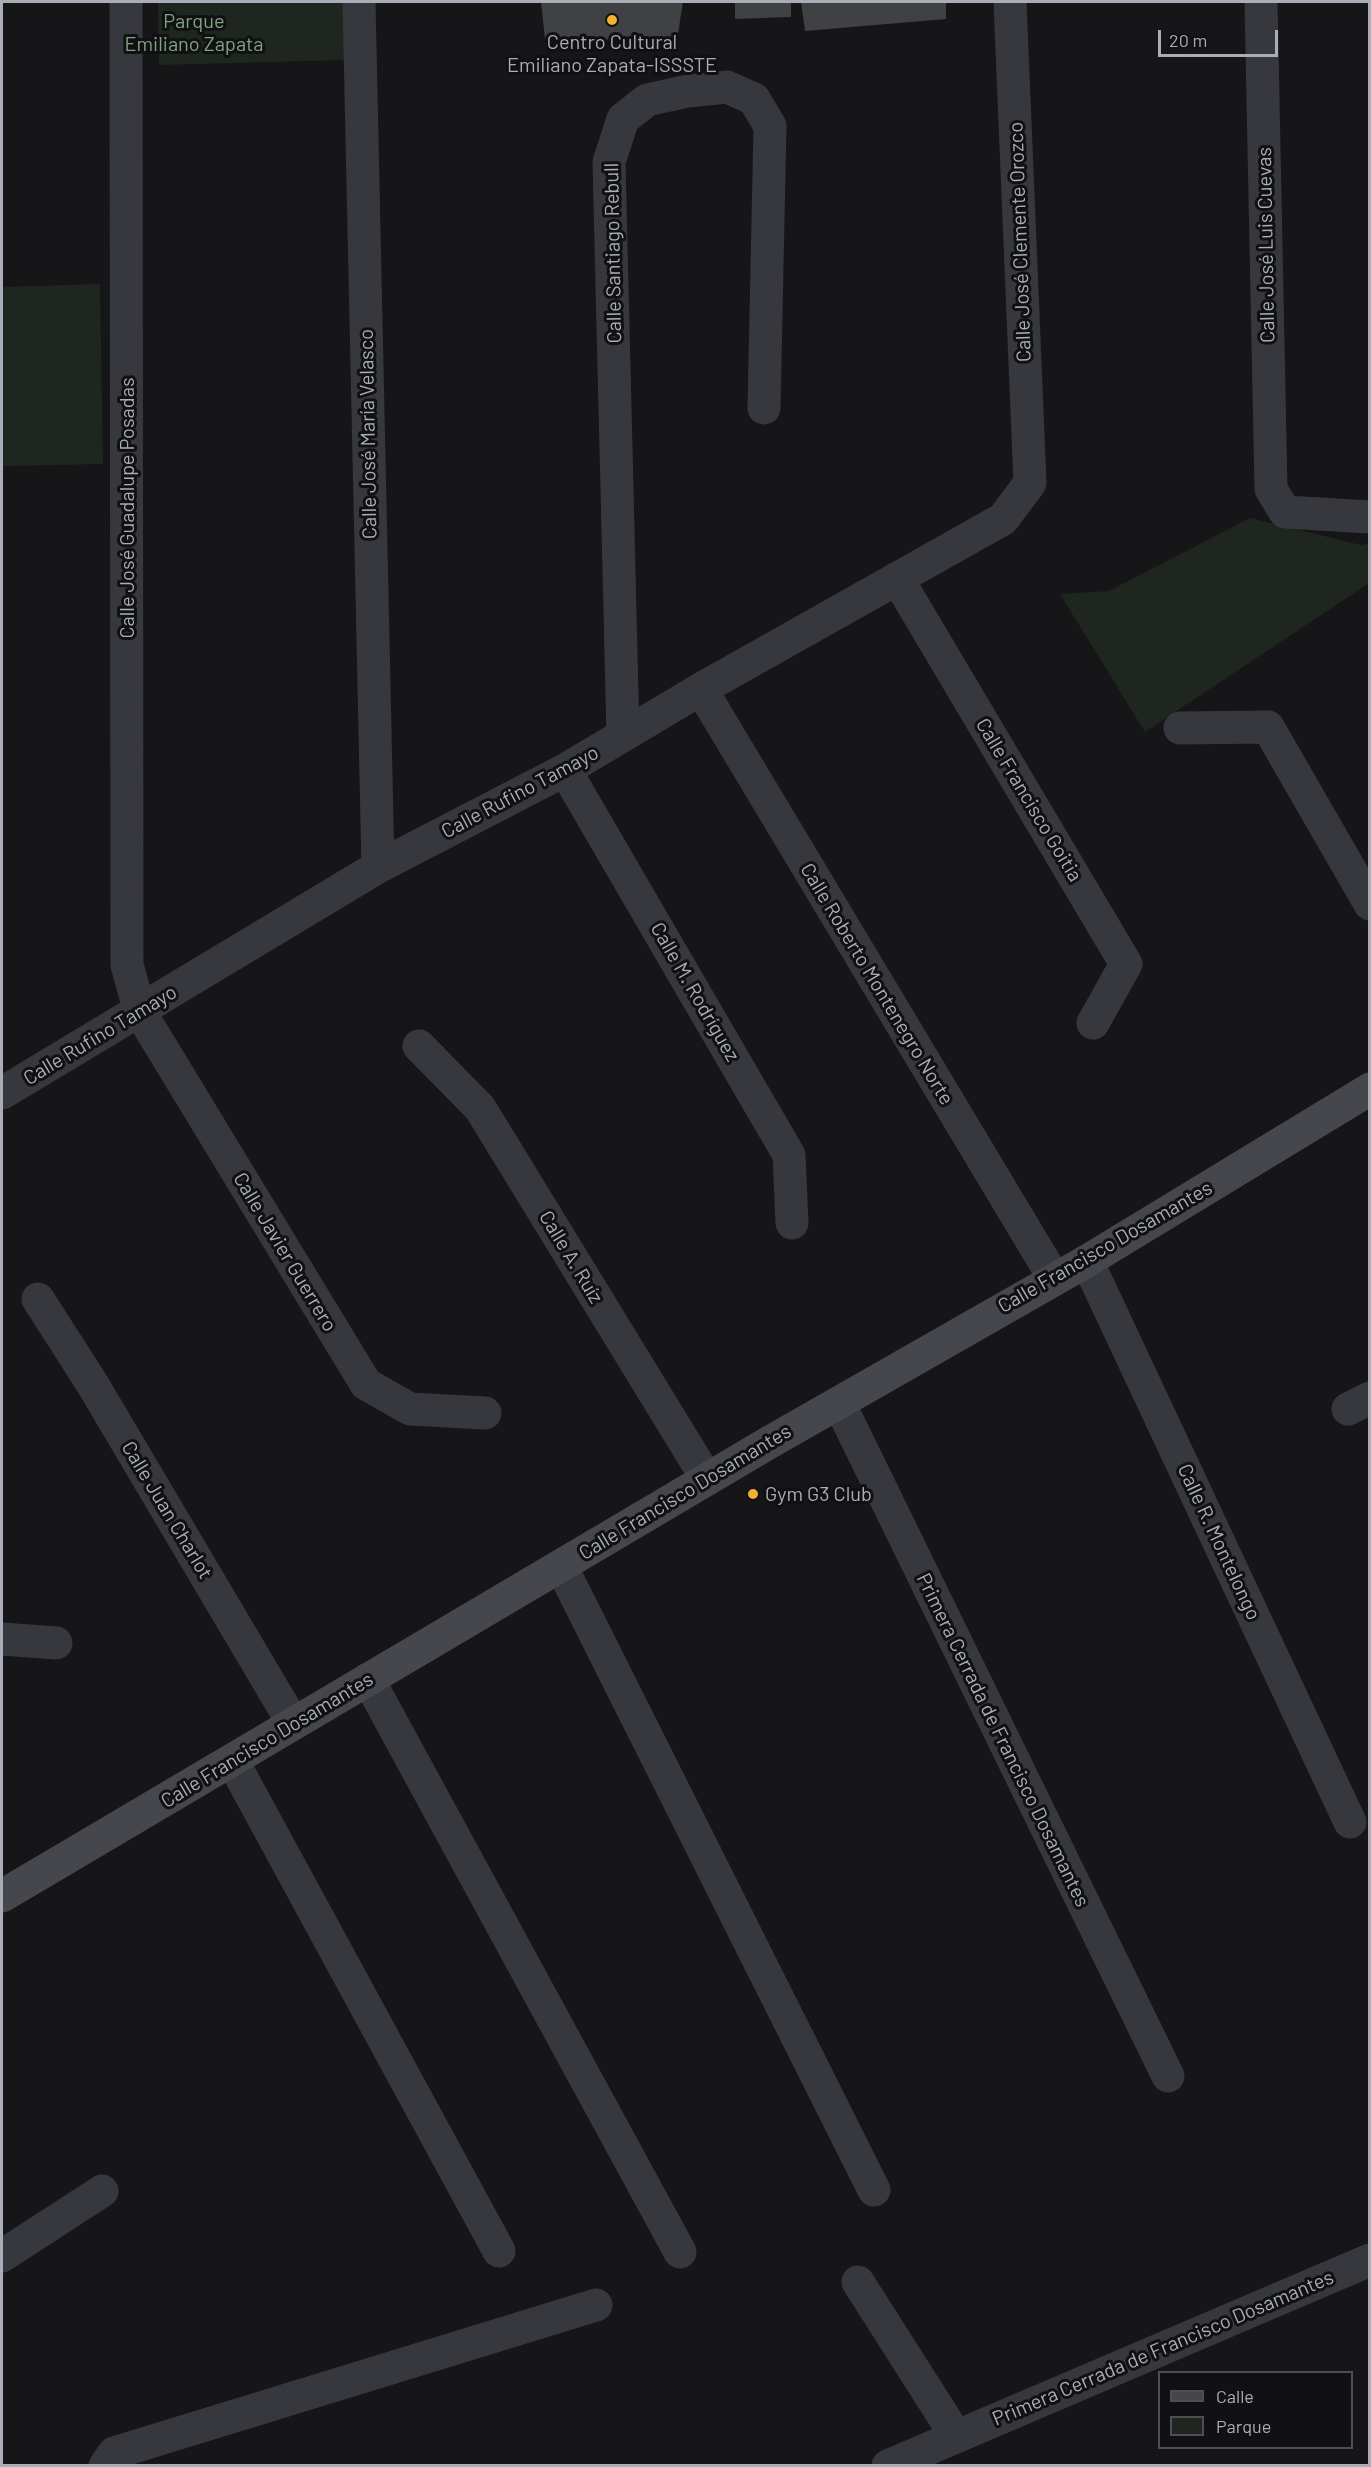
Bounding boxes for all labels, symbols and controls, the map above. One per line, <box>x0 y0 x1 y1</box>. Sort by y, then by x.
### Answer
park label: Parque Emiliano Zapata <box>124 9 264 56</box>
marker: Centro Cultural Emiliano Zapata-ISSSTE <box>605 13 619 27</box>
scale bar <box>1161 18 1281 56</box>
text: 20 m <box>1169 29 1207 51</box>
place label: Centro Cultural Emiliano Zapata-ISSSTE <box>507 30 717 77</box>
street label: Calle José Clemente Orozco <box>1004 121 1036 363</box>
street label: Calle José Luis Cuevas <box>1252 147 1280 343</box>
street label: Calle Santiago Rebull <box>599 163 627 343</box>
street label: Calle José María Velasco <box>354 329 382 539</box>
street label: Calle José Guadalupe Posadas <box>115 378 139 638</box>
street label: Calle Francisco Goitia <box>971 714 1087 886</box>
street label: Calle Rufino Tamayo <box>437 740 603 844</box>
street label: Calle Roberto Montenegro Norte <box>795 859 959 1109</box>
street label: Calle M. Rodríguez <box>645 918 745 1066</box>
street label: Calle Rufino Tamayo <box>19 980 181 1090</box>
street label: Calle Javier Guerrero <box>228 1168 342 1336</box>
street label: Calle Francisco Dosamantes <box>994 1176 1216 1318</box>
street label: Calle A. Ruíz <box>534 1206 608 1308</box>
street label: Calle Francisco Dosamantes <box>575 1419 795 1565</box>
street label: Calle Juan Charlot <box>116 1437 218 1583</box>
street label: Calle R. Montelongo <box>1172 1460 1266 1624</box>
place label: Gym G3 Club <box>765 1482 872 1506</box>
marker: Gym G3 Club <box>746 1487 760 1501</box>
street label: Primera Cerrada de Francisco Dosamantes <box>911 1569 1095 1911</box>
street label: Calle Francisco Dosamantes <box>157 1667 377 1813</box>
street label: Primera Cerrada de Francisco Dosamantes <box>989 2265 1337 2431</box>
legend <box>1158 2371 1353 2449</box>
text: Calle <box>1216 2385 1254 2407</box>
text: Parque <box>1216 2415 1271 2437</box>

